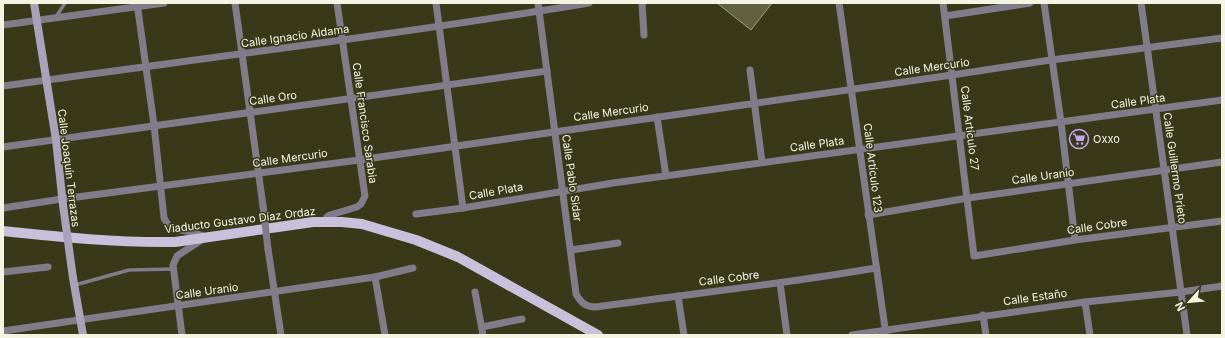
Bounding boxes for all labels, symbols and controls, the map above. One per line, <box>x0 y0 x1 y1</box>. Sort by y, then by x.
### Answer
street label: Calle Ignacio Aldama <box>240 21 350 51</box>
street label: Calle Mercurio <box>894 55 971 79</box>
street label: Calle Francisco Sarabia <box>350 62 380 184</box>
street label: Calle Artículo 27 <box>958 85 982 171</box>
street label: Calle Oro <box>248 88 298 108</box>
street label: Calle Plata <box>1110 90 1166 112</box>
street label: Calle Mercurio <box>573 100 650 124</box>
street label: Calle Joaquín Terrazas <box>55 108 83 228</box>
street label: Calle Guillermo Prieto <box>1160 111 1190 225</box>
street label: Calle Artículo 123 <box>861 122 885 214</box>
supermarket icon: Oxxo <box>1068 128 1090 150</box>
place label: Oxxo <box>1093 132 1120 146</box>
street label: Calle Pablo Sidar <box>559 133 585 223</box>
street label: Calle Plata <box>789 133 845 155</box>
street label: Calle Mercurio <box>252 146 329 170</box>
street label: Calle Uranio <box>1011 165 1076 187</box>
street label: Calle Plata <box>468 179 524 203</box>
street label: Viaducto Gustavo Díaz Ordaz <box>164 204 316 236</box>
street label: Calle Cobre <box>1066 215 1128 237</box>
street label: Calle Cobre <box>698 267 760 289</box>
street label: Calle Uranio <box>175 280 240 302</box>
north arrow <box>1169 282 1209 322</box>
street label: Calle Estaño <box>1002 286 1068 308</box>
text: N <box>1172 300 1188 313</box>

